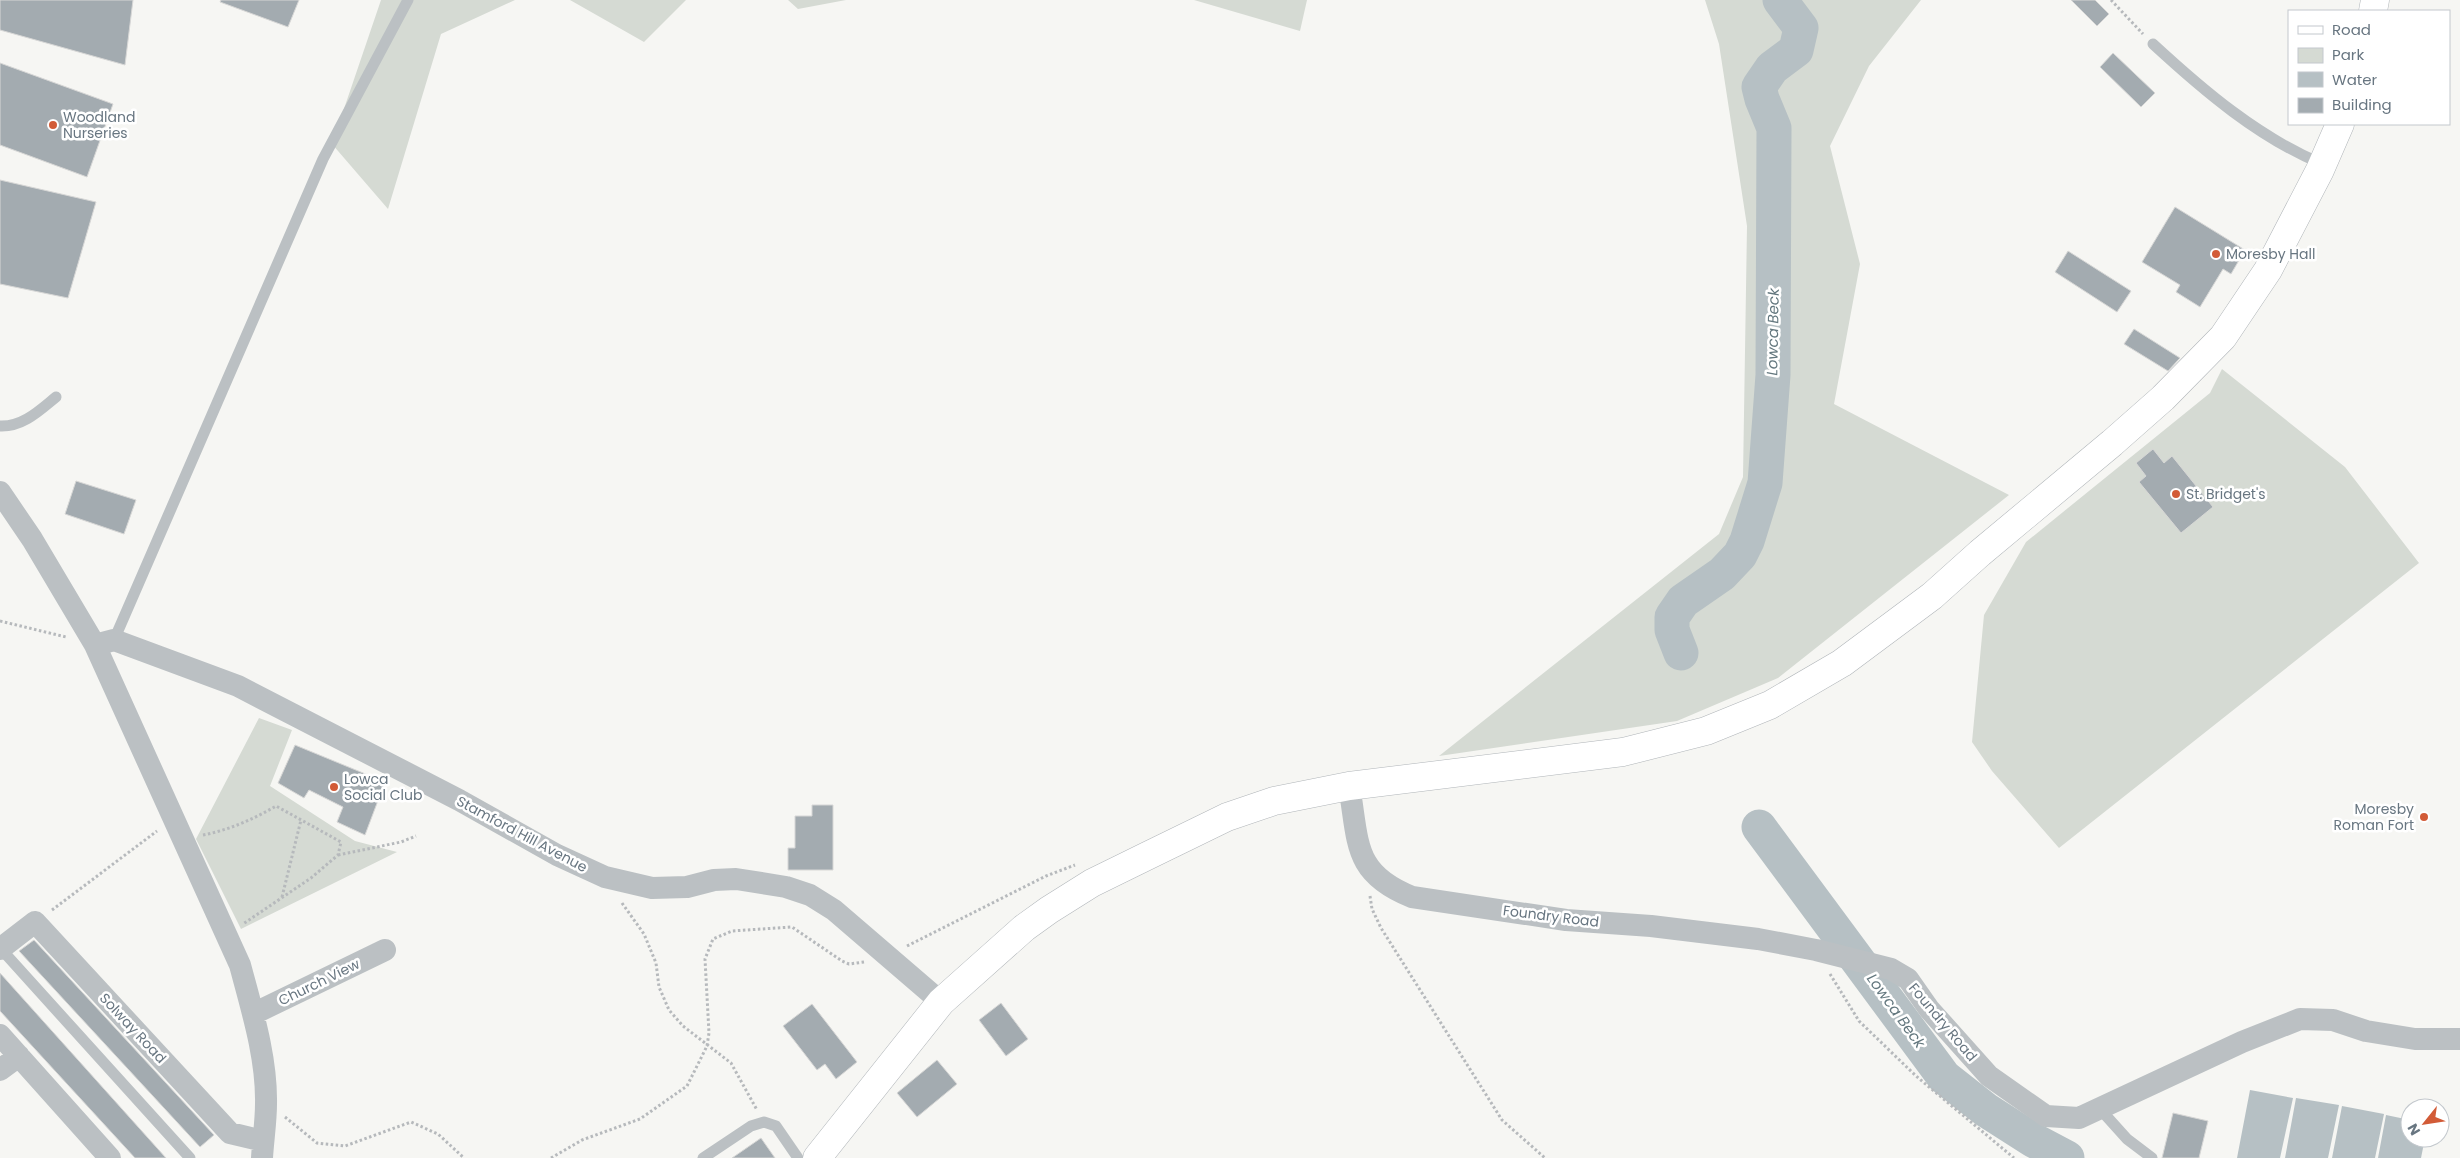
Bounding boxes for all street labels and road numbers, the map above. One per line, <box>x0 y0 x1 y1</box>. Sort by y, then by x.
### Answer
street label: Stamford Hill Avenue <box>453 791 591 877</box>
street label: Foundry Road <box>1502 900 1600 932</box>
street label: Church View <box>275 953 363 1010</box>
street label: Foundry Road <box>1904 979 1982 1065</box>
street label: Solway Road <box>95 988 171 1068</box>

